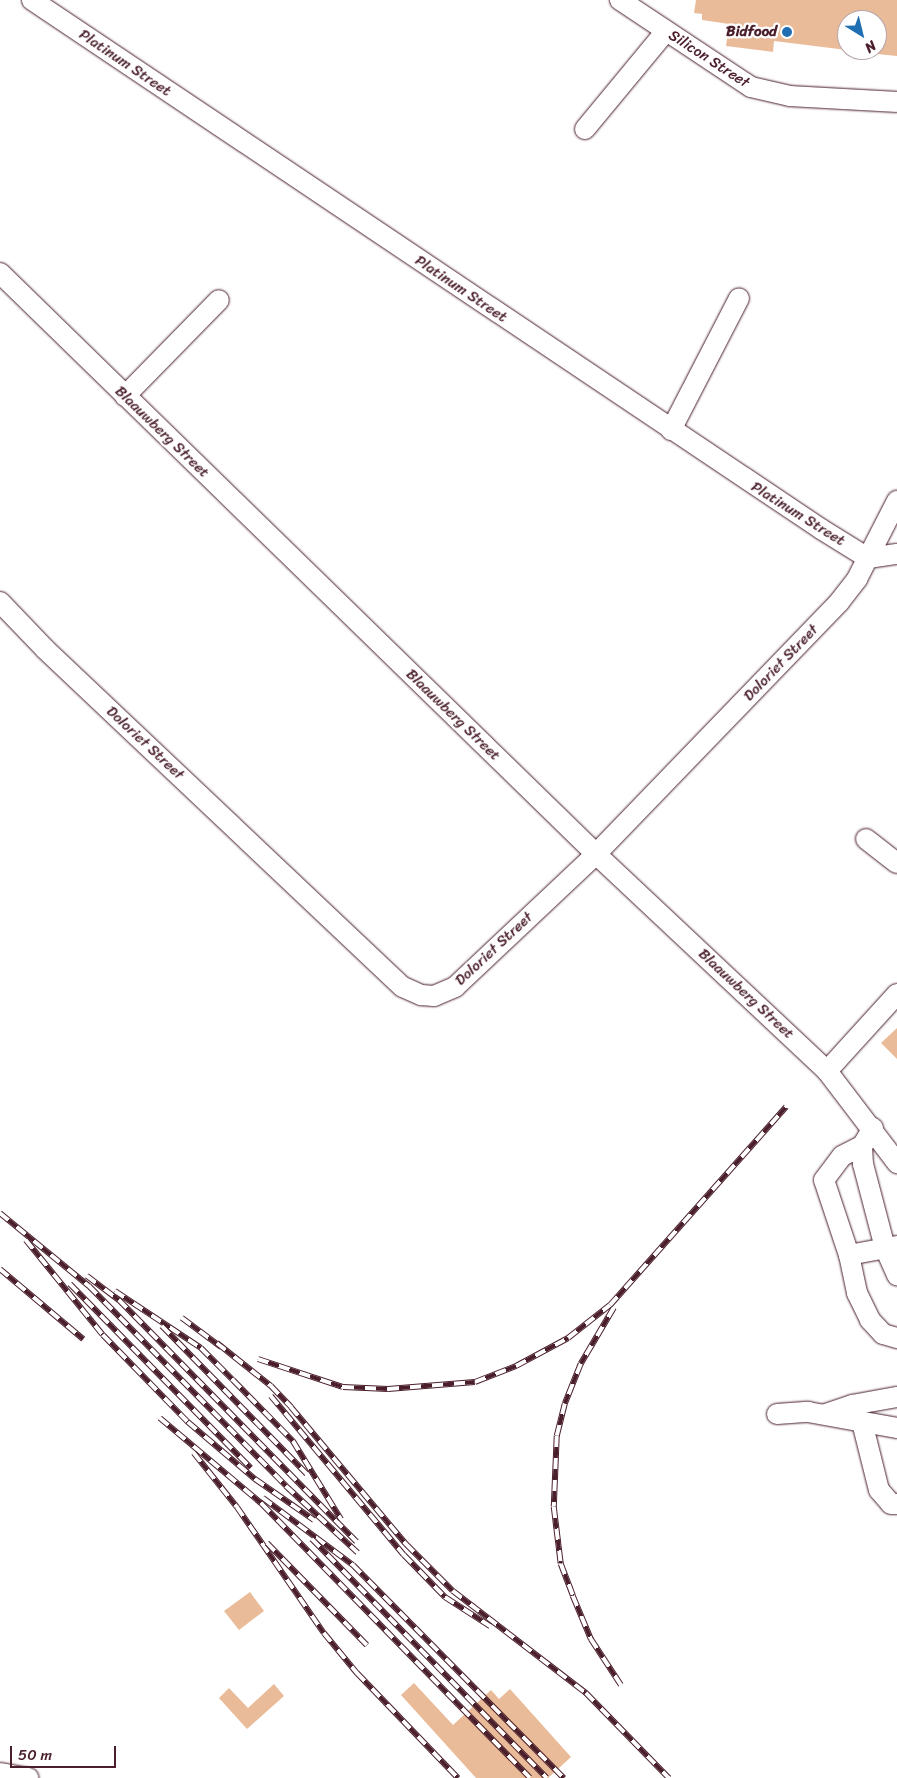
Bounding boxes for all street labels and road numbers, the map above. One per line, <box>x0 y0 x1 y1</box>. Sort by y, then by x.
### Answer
street label: Platinum Street <box>76 26 174 100</box>
street label: Silicon Street <box>665 26 753 92</box>
street label: Platinum Street <box>412 252 510 326</box>
street label: Blaauwberg Street <box>111 382 213 482</box>
street label: Platinum Street <box>748 478 848 550</box>
street label: Doloriet Street <box>740 621 822 705</box>
street label: Blaauwberg Street <box>402 665 504 765</box>
street label: Doloriet Street <box>102 702 188 784</box>
street label: Doloriet Street <box>451 908 537 990</box>
street label: Blaauwberg Street <box>694 945 798 1043</box>

